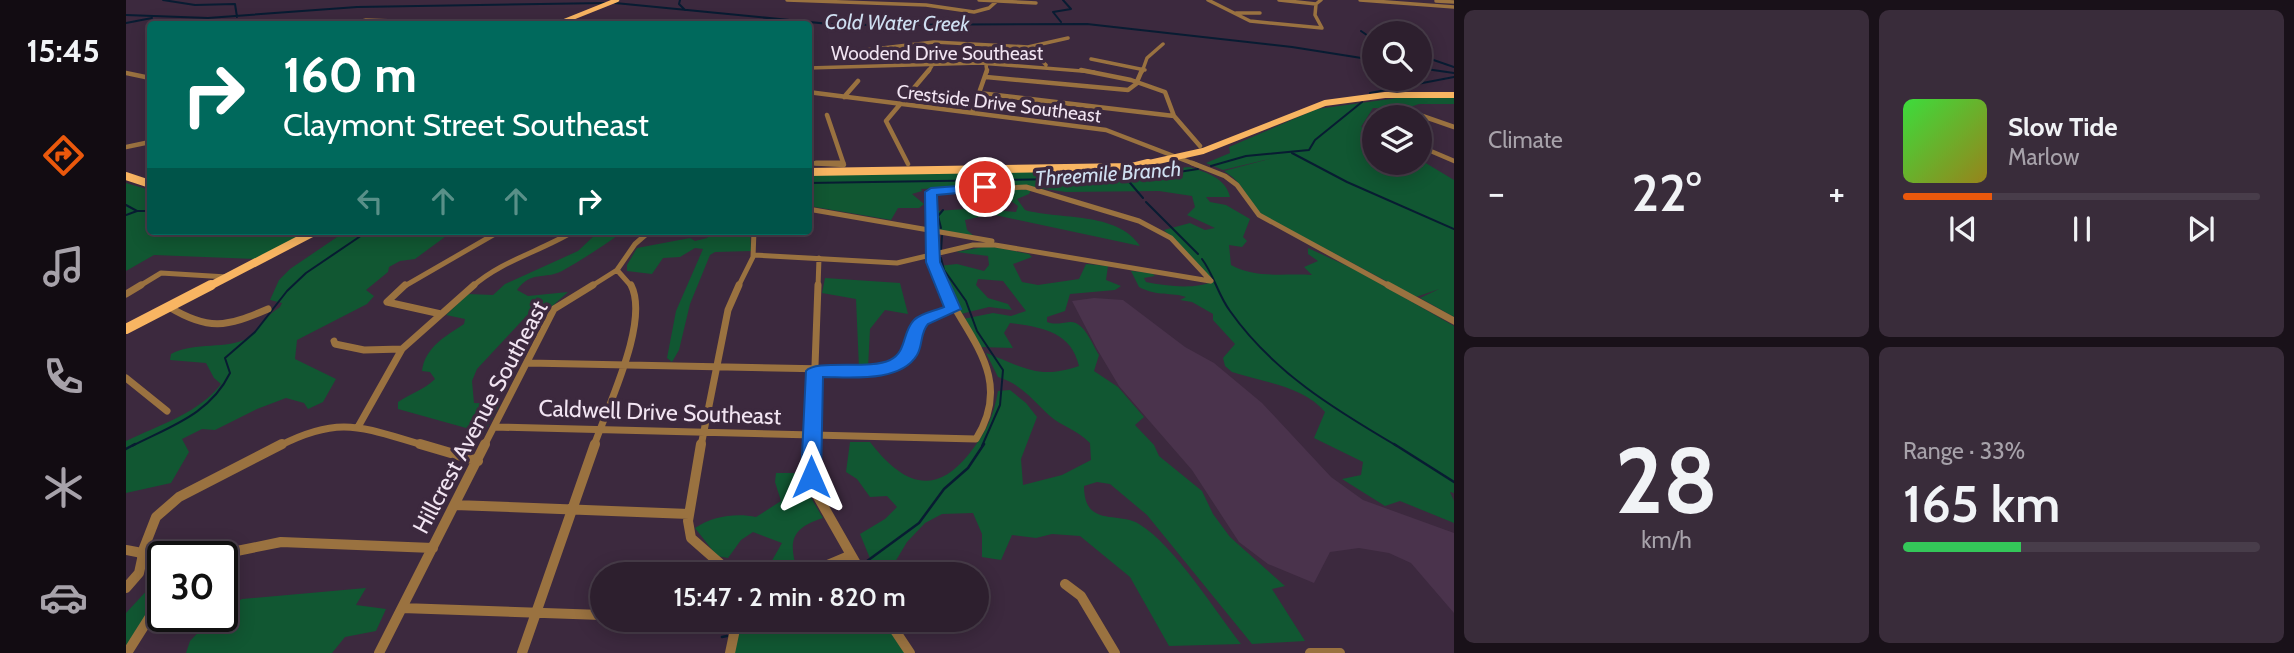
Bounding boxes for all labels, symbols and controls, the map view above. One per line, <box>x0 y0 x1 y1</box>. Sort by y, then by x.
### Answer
water label: Cold Water Creek <box>824 9 971 36</box>
map controls <box>1362 21 1432 175</box>
button: search <box>1362 21 1432 91</box>
text: 15:45 <box>26 31 100 70</box>
street label: Woodend Drive Southeast <box>831 42 1044 65</box>
text: 160 m <box>283 45 417 104</box>
icon: right <box>168 49 259 140</box>
street label: Crestside Drive Southeast <box>895 80 1103 128</box>
text: Claymont Street Southeast <box>283 105 649 144</box>
button: layers <box>1362 105 1432 175</box>
text: Slow Tide <box>2008 111 2118 143</box>
text: Climate <box>1488 126 1563 154</box>
icon: directions <box>39 131 88 180</box>
text: Marlow <box>2008 143 2079 171</box>
water label: Threemile Branch <box>1034 156 1182 191</box>
pin <box>955 157 1015 217</box>
text: 22° <box>1632 161 1701 224</box>
icon: arrive <box>966 168 1004 206</box>
text: − <box>1488 169 1505 216</box>
text: + <box>1828 169 1845 216</box>
icon: left <box>351 182 389 220</box>
icon: ahead <box>424 182 462 220</box>
icon: ahead <box>497 182 535 220</box>
icon: right <box>570 182 608 220</box>
icon: previous <box>1944 210 1982 248</box>
icon: pause <box>2063 210 2101 248</box>
icon: next <box>2182 210 2220 248</box>
icon: music <box>39 242 88 291</box>
street label: Hillcrest Avenue Southeast <box>407 296 553 538</box>
icon: phone <box>39 352 88 401</box>
street label: Caldwell Drive Southeast <box>538 394 782 430</box>
text: 28 <box>1615 425 1718 536</box>
text: Range · 33% <box>1903 437 2025 465</box>
position arrow <box>774 440 848 514</box>
icon: climate <box>39 463 88 512</box>
text: 165 km <box>1903 472 2060 535</box>
text: km/h <box>1641 526 1692 554</box>
speed limit sign: 30 <box>147 541 238 632</box>
icon: car <box>39 573 88 622</box>
text: 15:47 · 2 min · 820 m <box>673 581 906 613</box>

